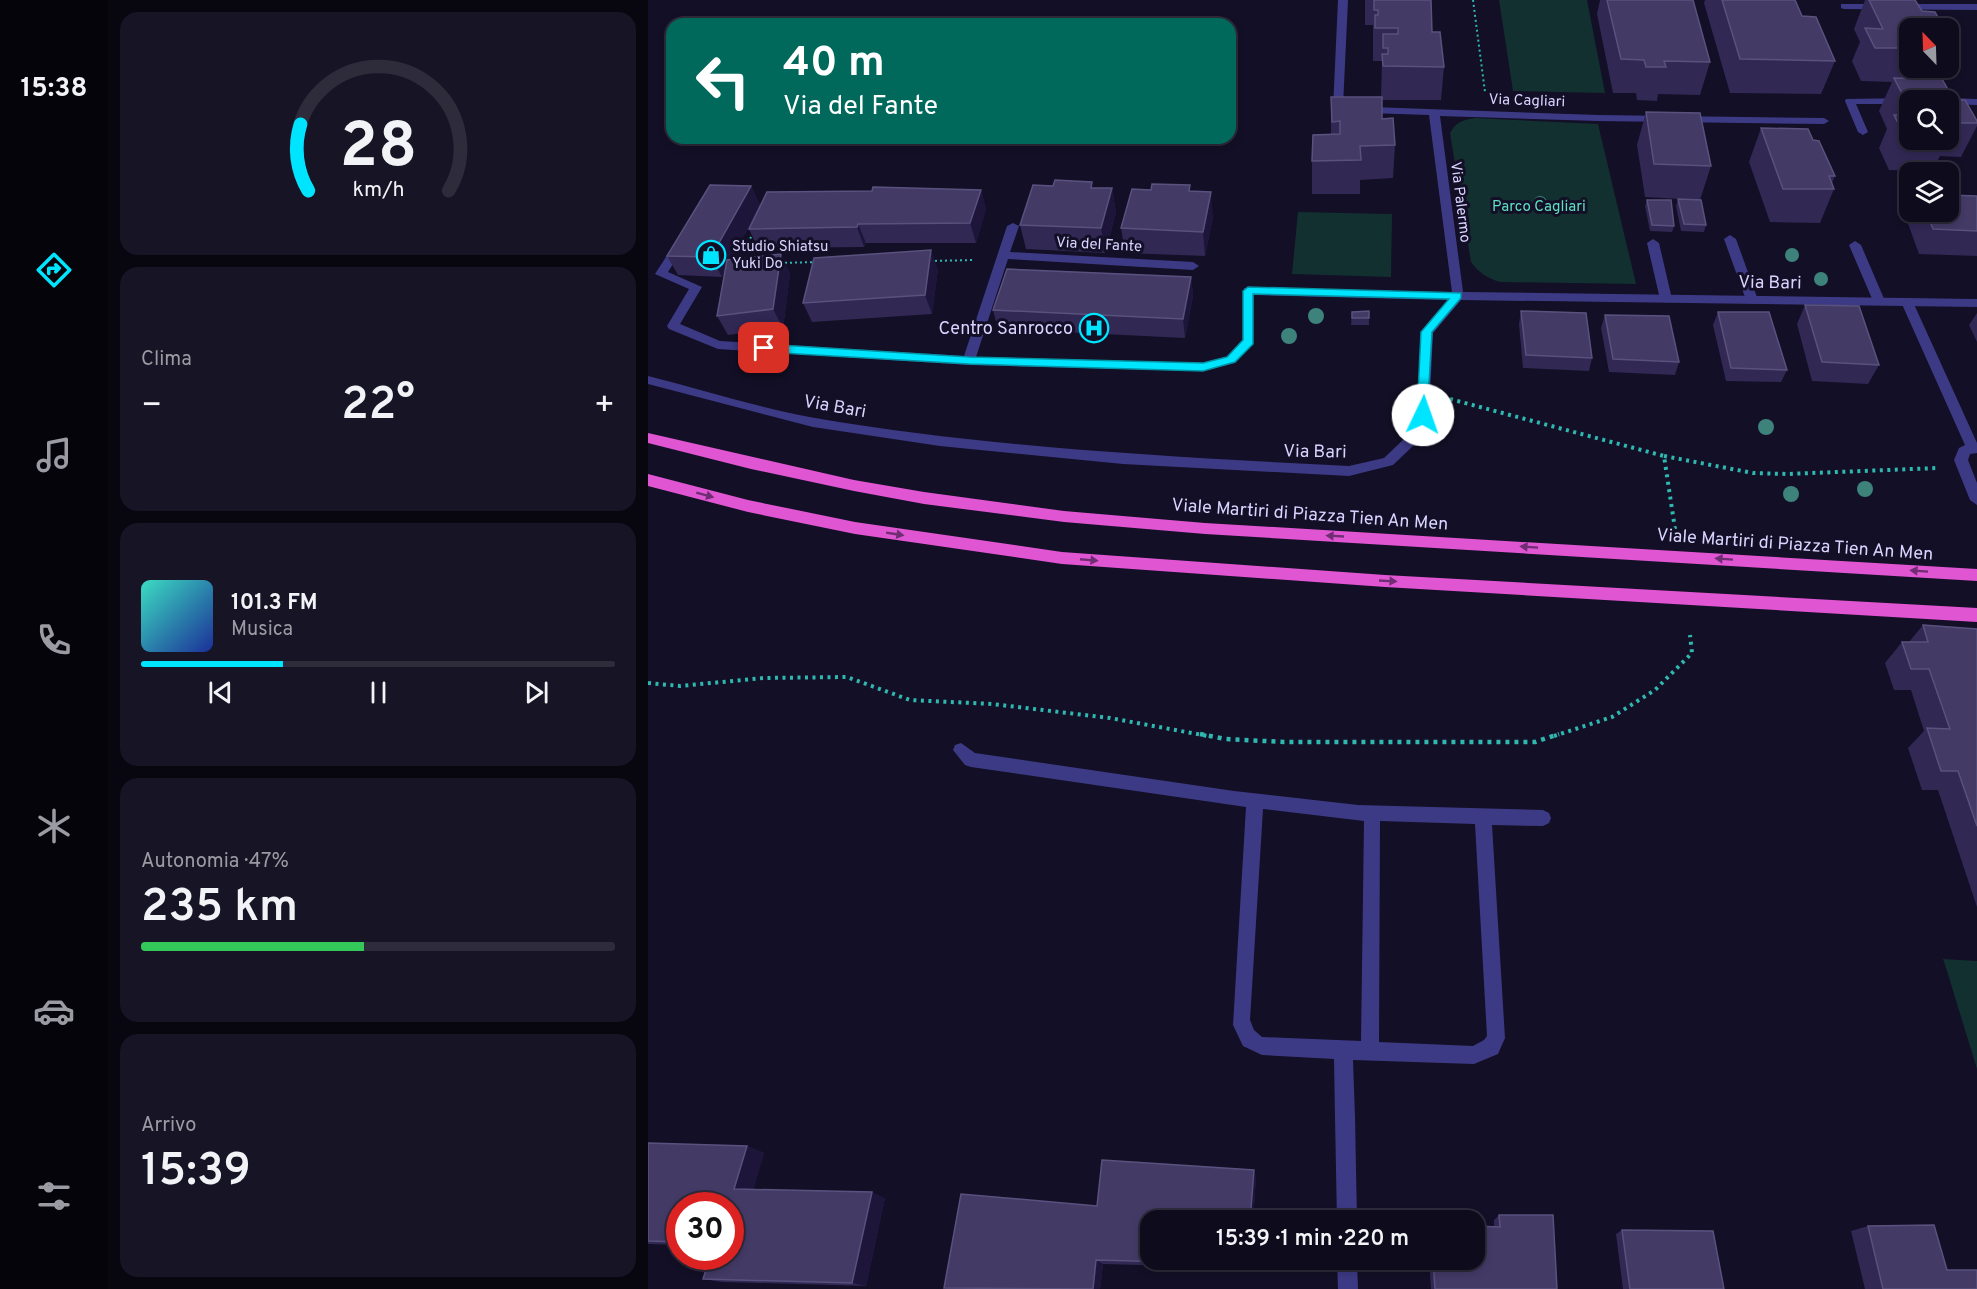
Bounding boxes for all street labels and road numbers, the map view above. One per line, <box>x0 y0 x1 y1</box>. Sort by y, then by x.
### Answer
street label: Via Cagliari <box>1488 91 1566 112</box>
street label: Via Palermo <box>1445 161 1474 244</box>
street label: Via del Fante <box>1055 234 1142 257</box>
street label: Via Bari <box>1738 271 1802 296</box>
street label: Via Bari <box>802 391 868 424</box>
street label: Via Bari <box>1283 440 1347 465</box>
street label: Viale Martiri di Piazza Tien An Men <box>1171 494 1449 537</box>
street label: Viale Martiri di Piazza Tien An Men <box>1656 524 1934 567</box>

